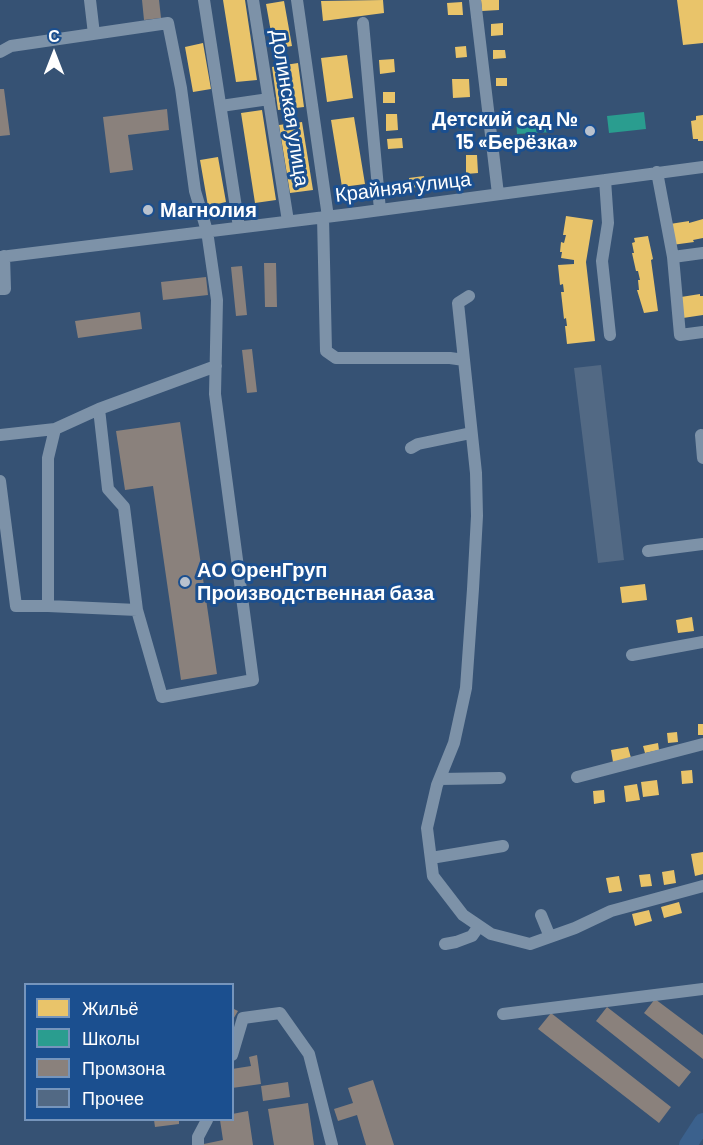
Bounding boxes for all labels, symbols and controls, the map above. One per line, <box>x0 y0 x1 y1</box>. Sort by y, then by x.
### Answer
north arrow <box>24 24 84 84</box>
text: С <box>48 26 60 45</box>
street label: Долинская улица <box>266 28 314 188</box>
place label: Детский сад № 15 «Берёзка» <box>432 107 578 154</box>
marker: Детский сад № 15 «Берёзка» <box>583 124 597 138</box>
street label: Крайняя улица <box>334 167 472 207</box>
place label: Магнолия <box>160 198 257 222</box>
marker: Магнолия <box>141 203 155 217</box>
place label: АО ОренГруп Производственная база <box>197 558 434 605</box>
marker: АО ОренГруп Производственная база <box>178 575 192 589</box>
legend <box>24 983 234 1121</box>
text: Жильё <box>82 997 139 1019</box>
text: Школы <box>82 1027 140 1049</box>
text: Промзона <box>82 1057 165 1079</box>
text: Прочее <box>82 1087 144 1109</box>

